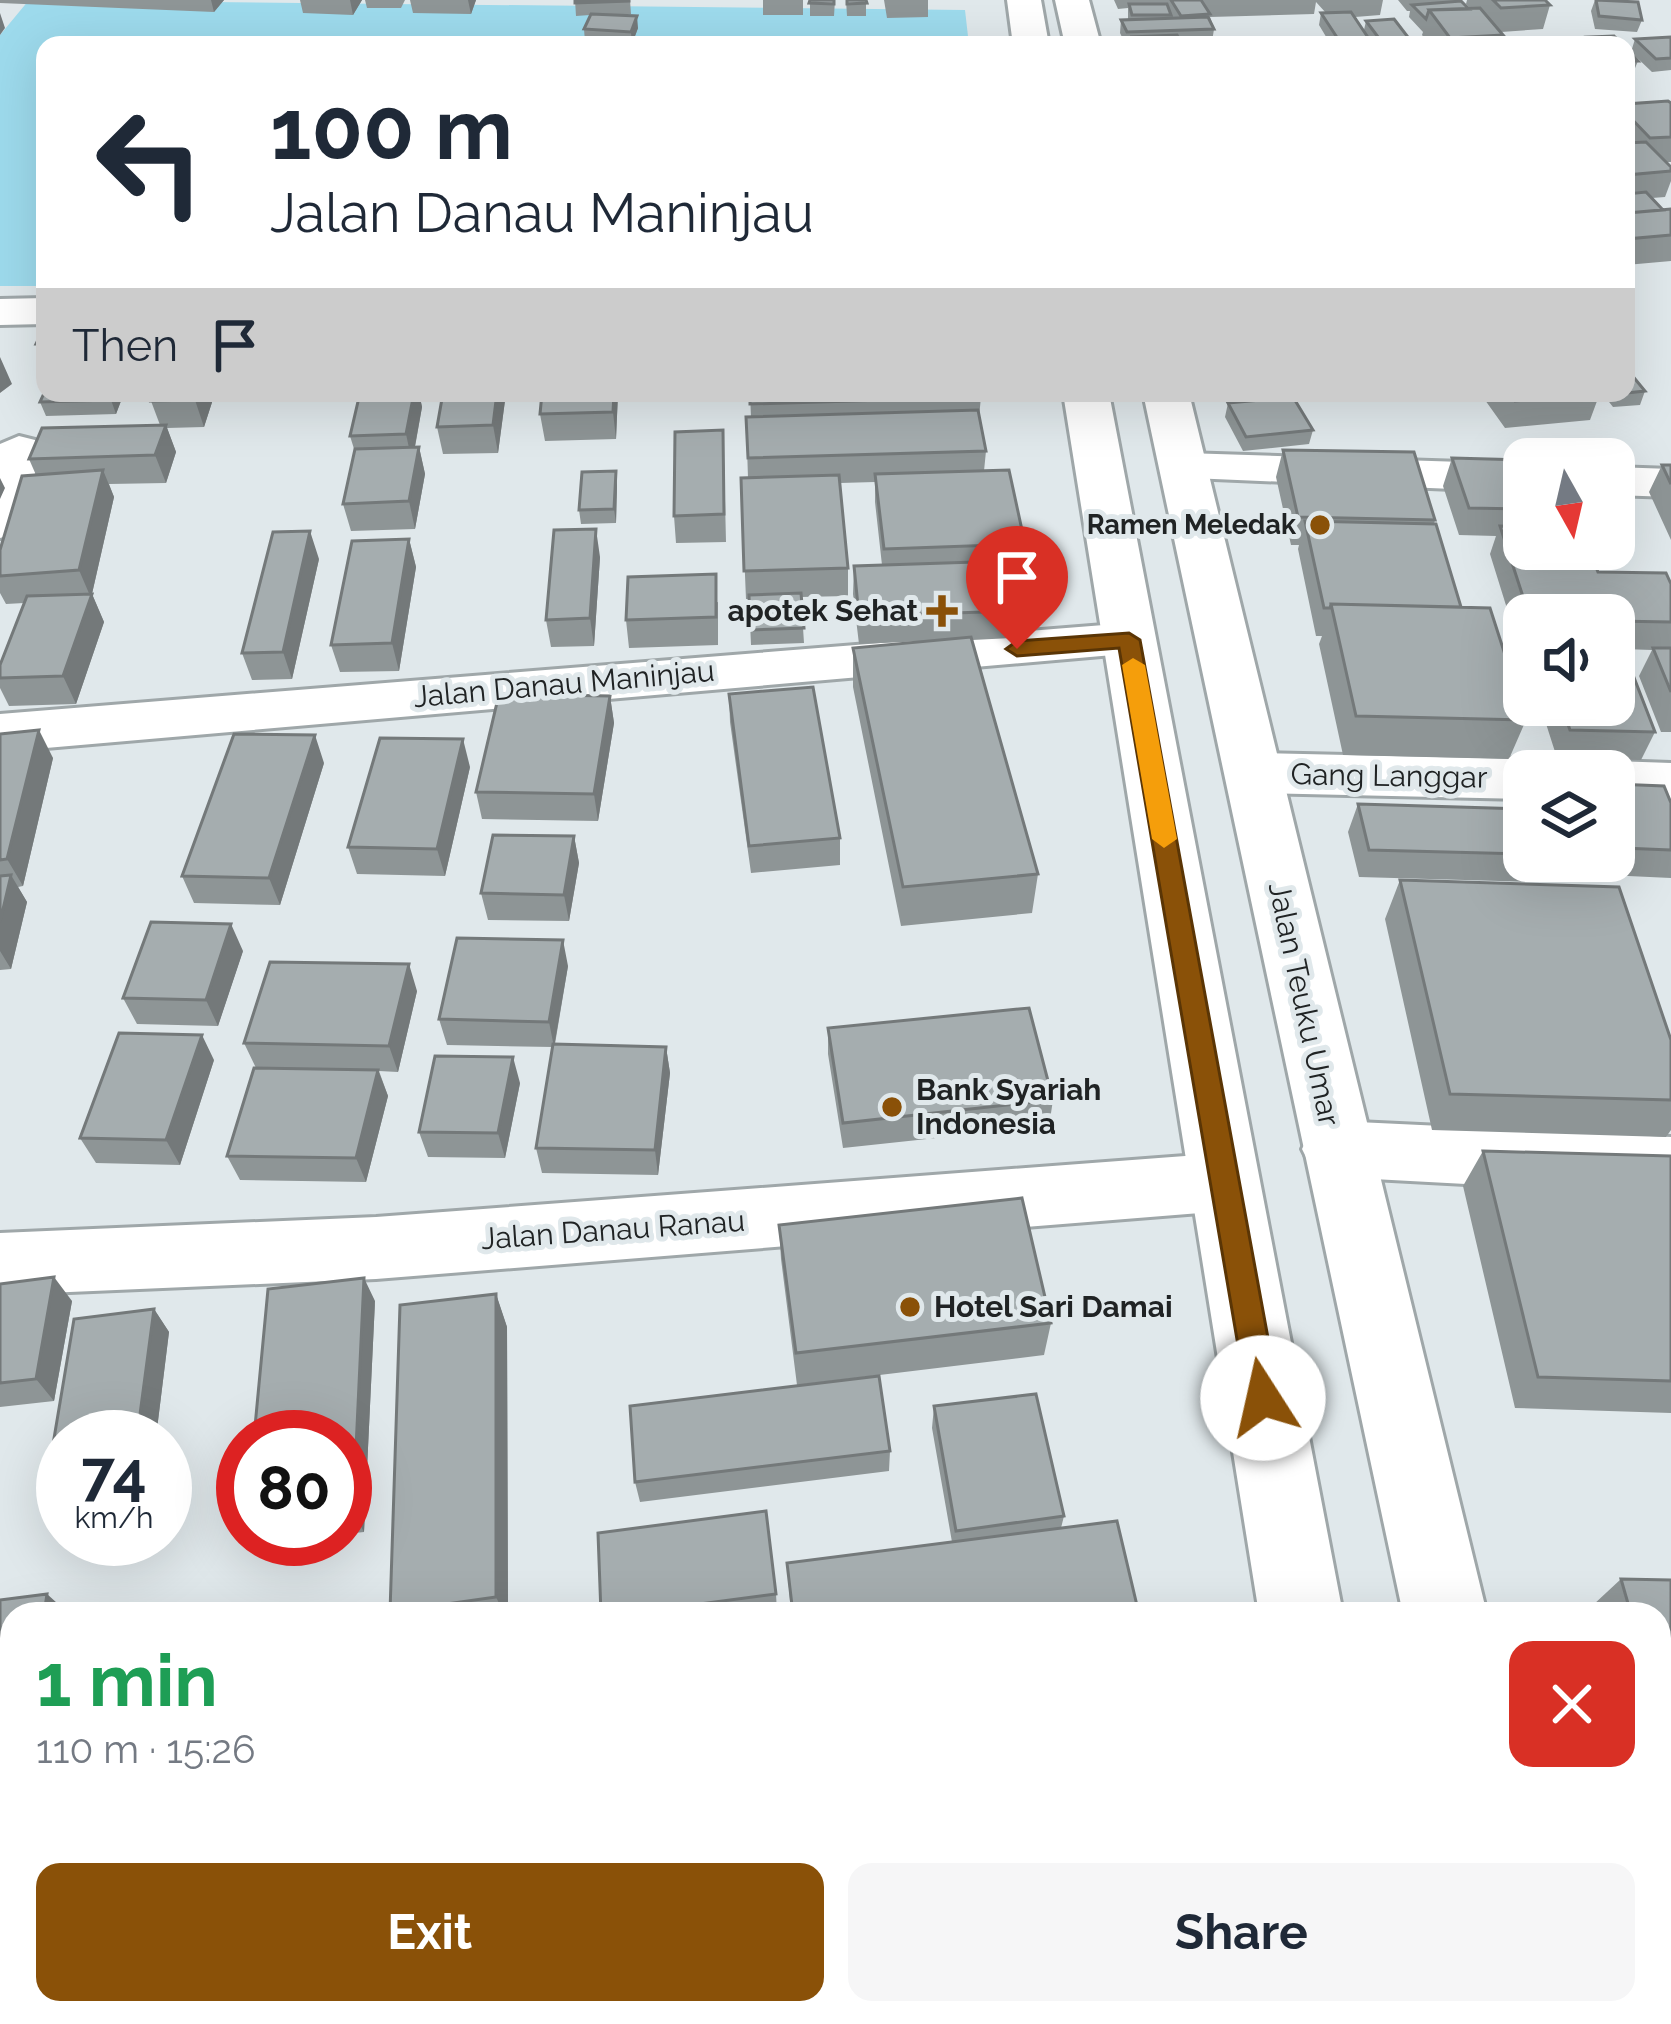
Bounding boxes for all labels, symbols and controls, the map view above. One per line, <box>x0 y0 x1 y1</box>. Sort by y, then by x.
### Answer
text: 100 m <box>270 80 513 179</box>
icon: left <box>72 84 228 240</box>
text: Jalan Danau Maninjau <box>270 181 814 245</box>
icon: arrive <box>202 312 268 378</box>
text: Then <box>72 319 178 372</box>
north arrow <box>1503 438 1635 570</box>
map controls <box>1503 438 1635 882</box>
place label: Ramen Meledak <box>1087 509 1297 540</box>
marker: Ramen Meledak <box>1307 512 1333 538</box>
pin <box>966 526 1068 649</box>
icon: arrive <box>984 544 1050 610</box>
place label: apotek Sehat <box>728 593 918 628</box>
button: sound <box>1503 594 1635 726</box>
marker: apotek Sehat <box>929 598 955 624</box>
street label: Jalan Danau Maninjau <box>412 653 716 714</box>
button: layers <box>1503 750 1635 882</box>
street label: Gang Langgar <box>1290 756 1488 795</box>
street label: Jalan Teuku Umar <box>1262 879 1347 1129</box>
place label: Bank Syariah Indonesia <box>916 1072 1102 1141</box>
marker: Bank Syariah Indonesia <box>879 1094 905 1120</box>
street label: Jalan Danau Ranau <box>480 1203 746 1256</box>
place label: Hotel Sari Damai <box>934 1289 1173 1324</box>
marker: Hotel Sari Damai <box>897 1294 923 1320</box>
position arrow <box>1200 1335 1326 1461</box>
speed limit sign: 80 <box>216 1410 372 1566</box>
text: 74 <box>81 1438 147 1508</box>
text: km/h <box>74 1500 154 1535</box>
text: 1 min <box>36 1638 218 1723</box>
button: close <box>1509 1641 1635 1767</box>
text: 110 m · 15:26 <box>36 1726 255 1772</box>
button: Exit <box>36 1863 824 2001</box>
button: Share <box>848 1863 1635 2001</box>

